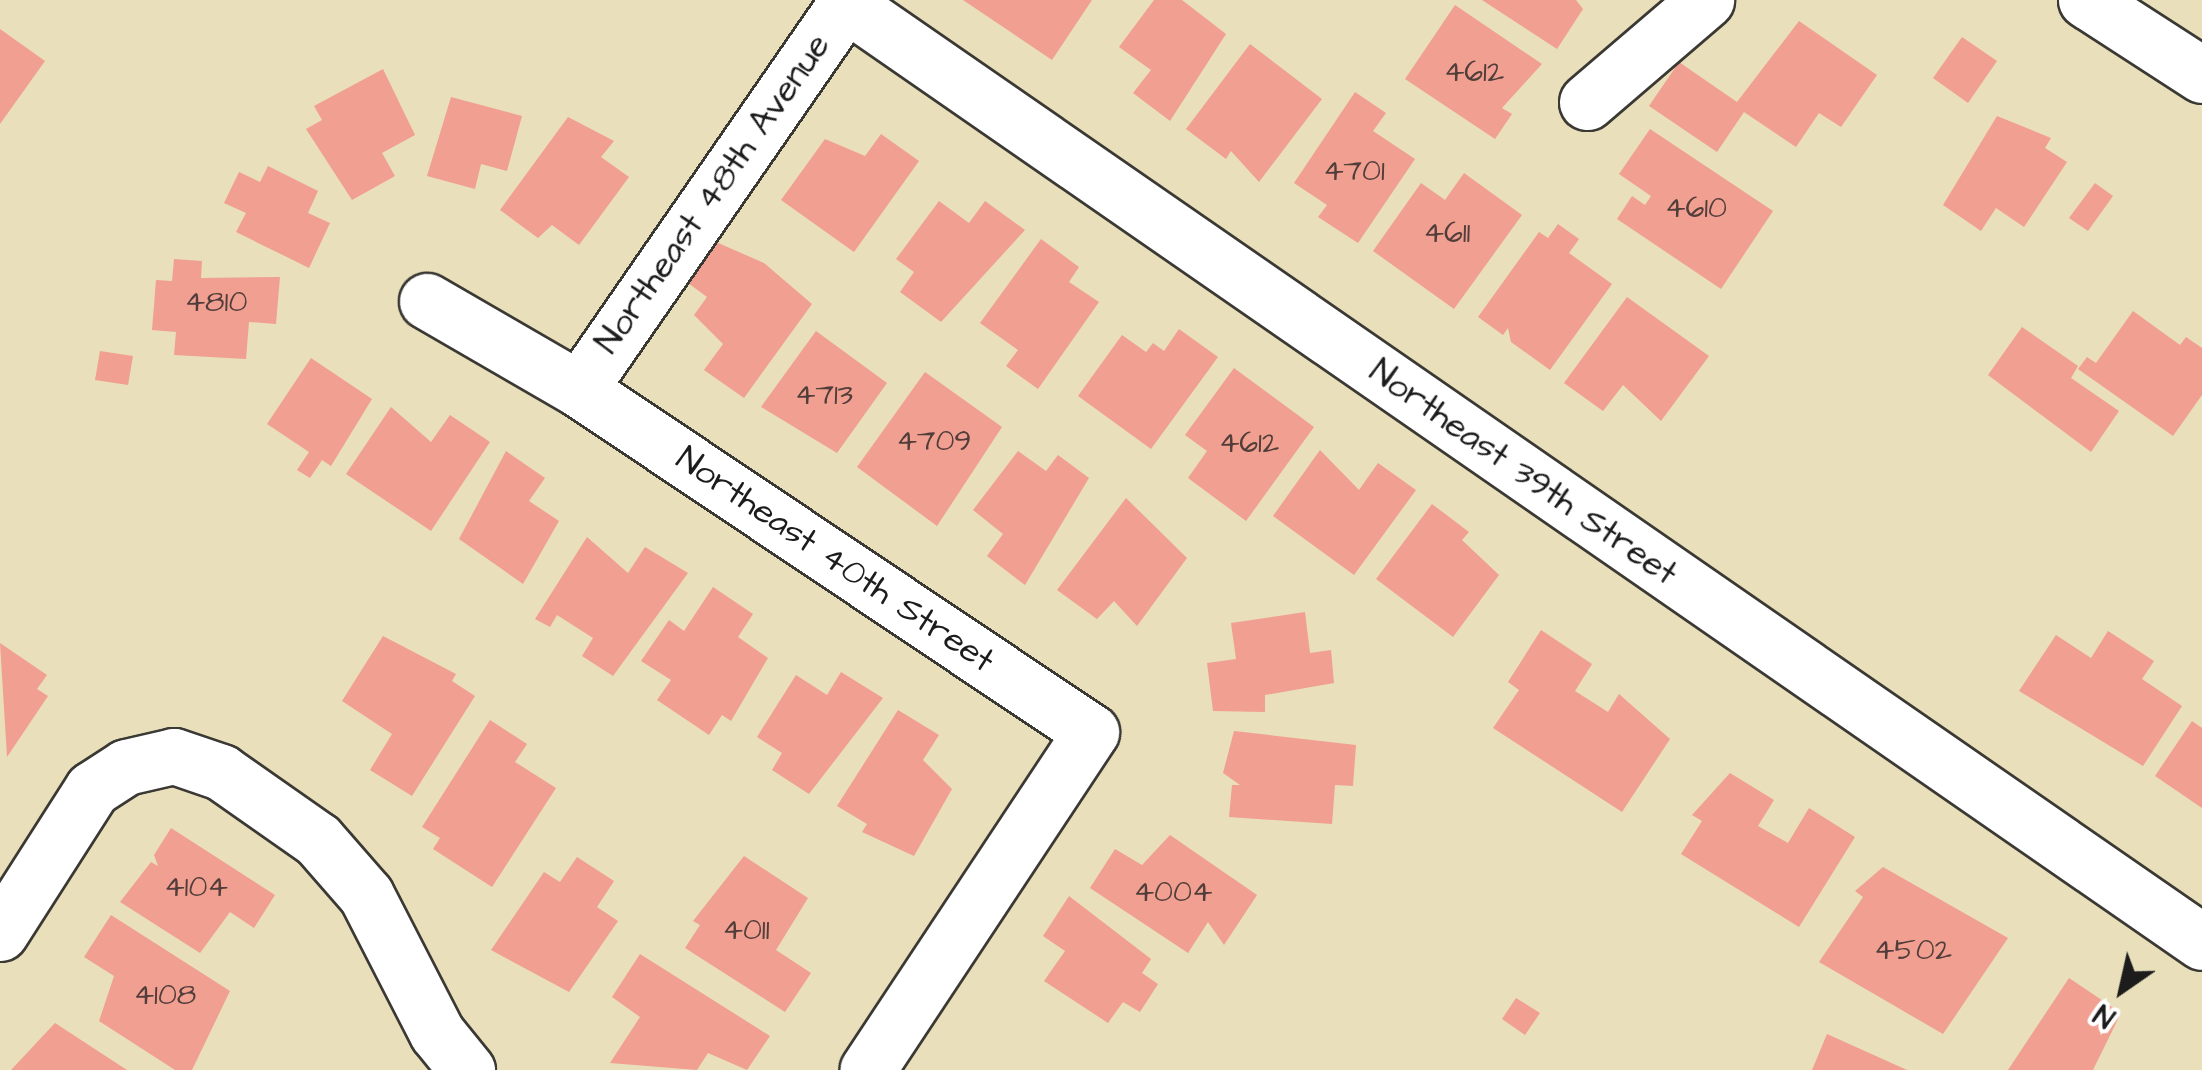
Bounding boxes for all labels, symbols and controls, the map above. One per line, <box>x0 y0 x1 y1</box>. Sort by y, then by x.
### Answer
street label: Northeast 48th Avenue <box>587 26 839 362</box>
house number: 4612 <box>1444 54 1504 90</box>
house number: 4701 <box>1323 153 1385 189</box>
house number: 4610 <box>1665 190 1727 226</box>
house number: 4611 <box>1424 215 1470 251</box>
house number: 4810 <box>185 284 247 320</box>
street label: Northeast 39th Street <box>1361 351 1685 595</box>
house number: 4713 <box>795 377 853 413</box>
house number: 4709 <box>897 423 971 459</box>
house number: 4612 <box>1219 425 1279 461</box>
street label: Northeast 40th Street <box>668 438 1002 682</box>
house number: 4104 <box>164 869 228 905</box>
house number: 4004 <box>1134 874 1212 910</box>
house number: 4011 <box>722 912 770 948</box>
house number: 4502 <box>1874 932 1952 968</box>
north arrow <box>2072 940 2172 1040</box>
house number: 4108 <box>134 977 196 1013</box>
text: N <box>2087 994 2123 1036</box>

